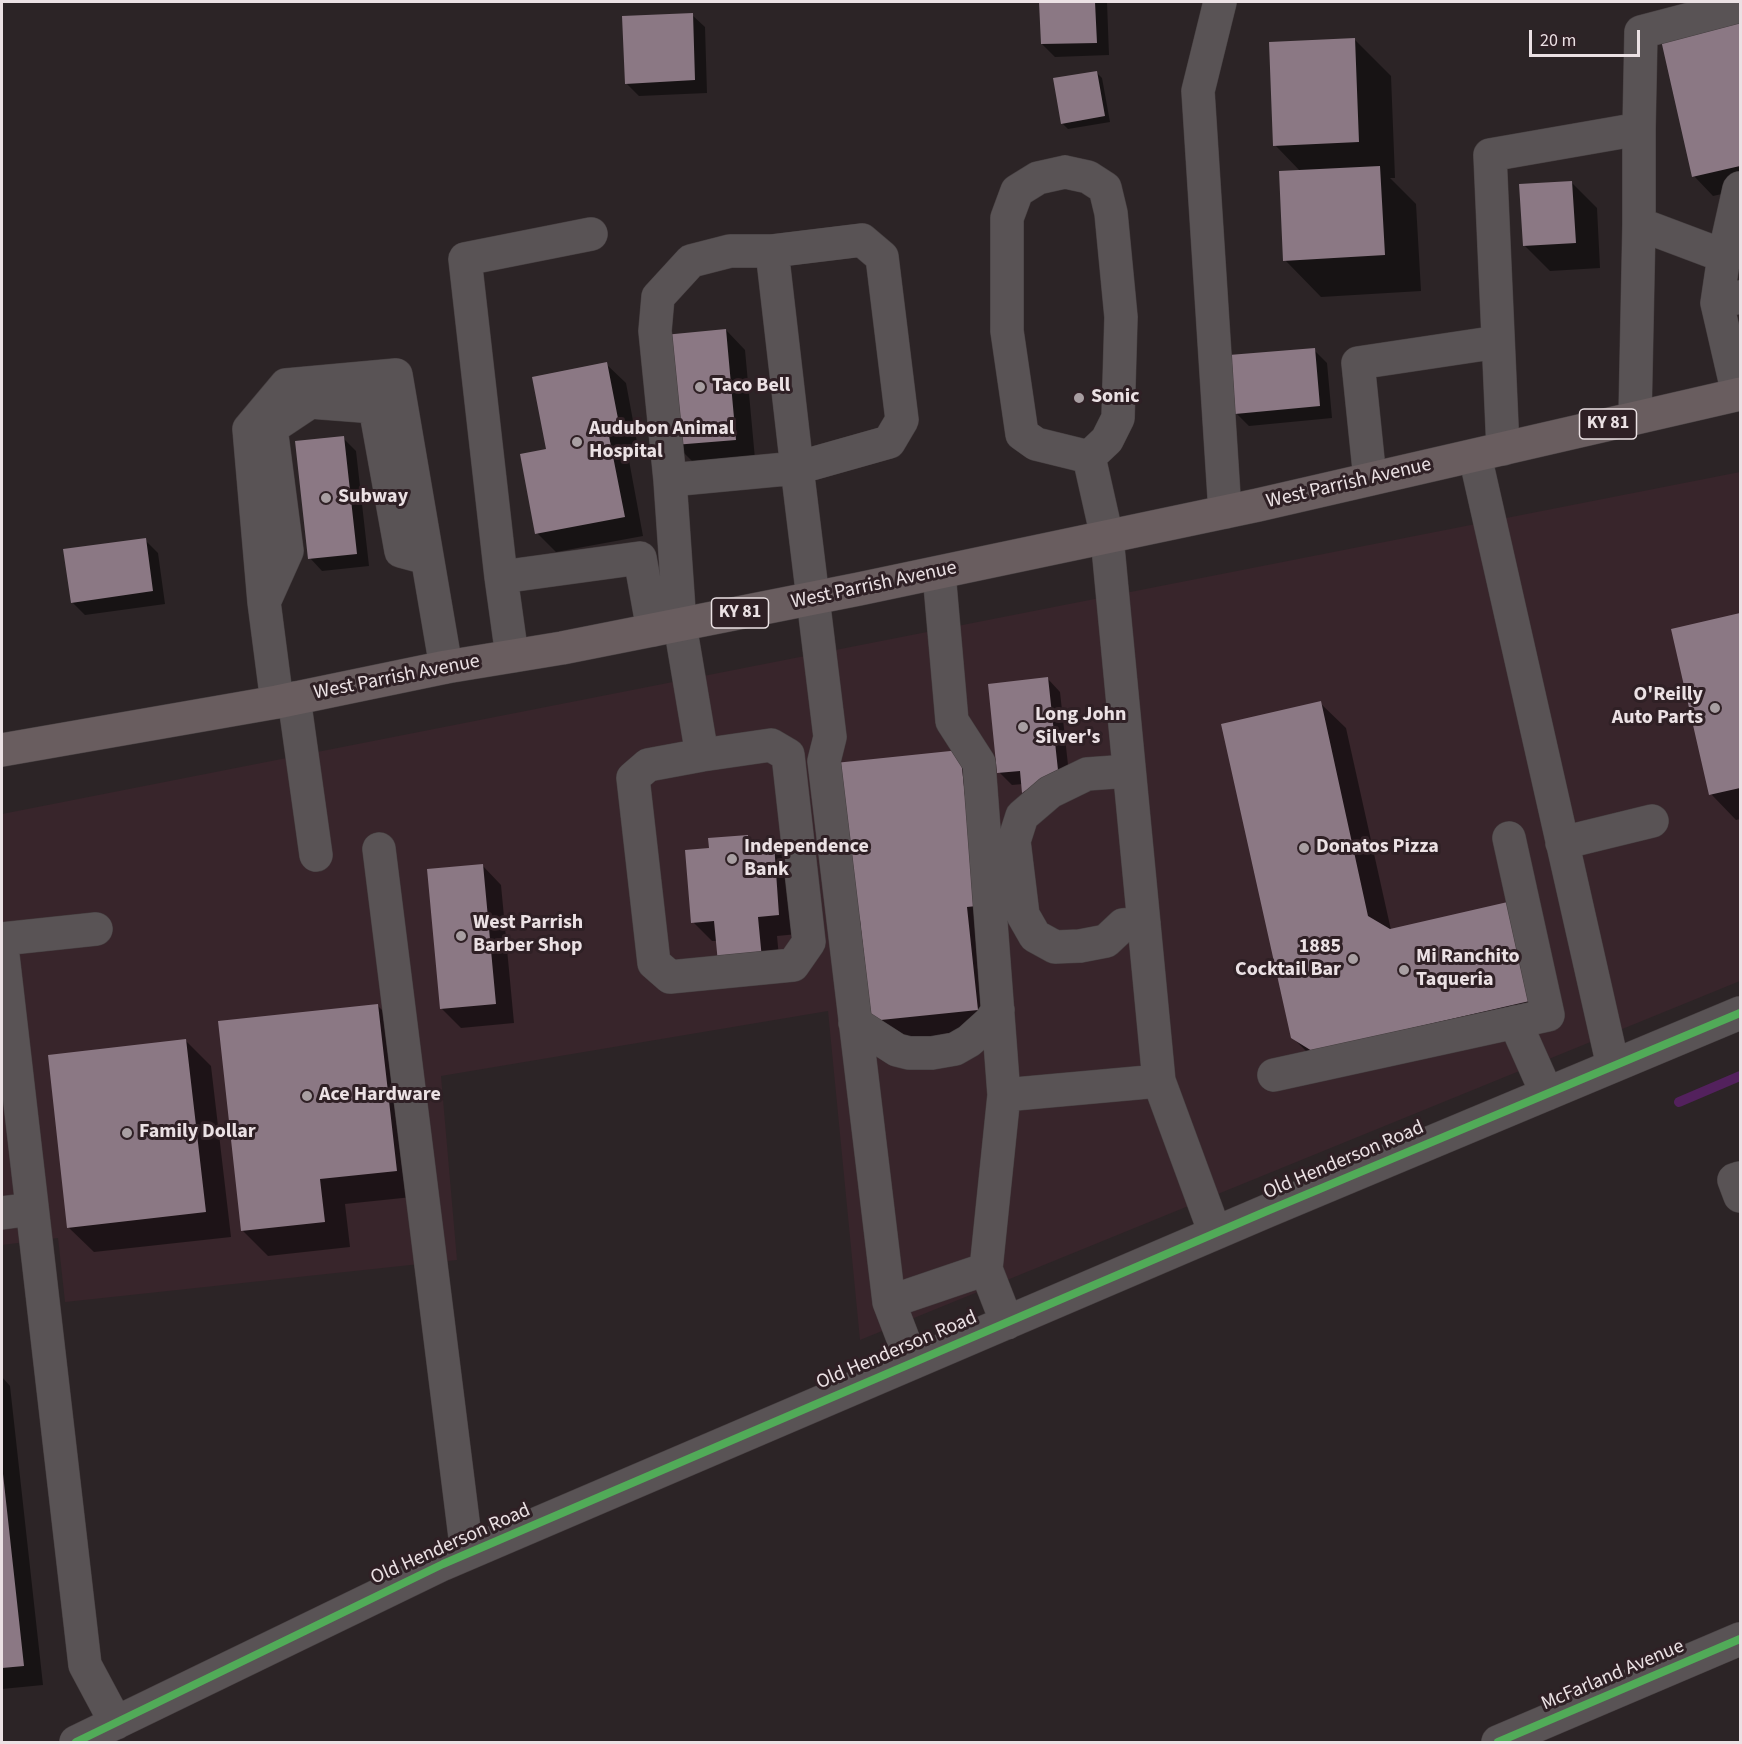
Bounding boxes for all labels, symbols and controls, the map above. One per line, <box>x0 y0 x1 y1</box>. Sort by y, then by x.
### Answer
scale bar <box>1532 18 1643 56</box>
text: 20 m <box>1540 28 1576 53</box>
place label: Taco Bell <box>712 375 790 399</box>
marker: Taco Bell <box>693 380 707 394</box>
place label: Sonic <box>1091 386 1140 410</box>
marker: Sonic <box>1072 391 1086 405</box>
road number: KY 81 <box>1580 409 1636 439</box>
place label: Audubon Animal Hospital <box>589 418 734 465</box>
marker: Audubon Animal Hospital <box>570 435 584 449</box>
street label: West Parrish Avenue <box>1264 453 1434 515</box>
place label: Subway <box>338 486 408 510</box>
marker: Subway <box>319 491 333 505</box>
street label: West Parrish Avenue <box>789 557 959 615</box>
road number: KY 81 <box>712 598 768 628</box>
street label: West Parrish Avenue <box>312 650 482 706</box>
place label: O'Reilly Auto Parts <box>1612 684 1703 731</box>
marker: O'Reilly Auto Parts <box>1708 701 1722 715</box>
place label: Long John Silver's <box>1035 704 1126 751</box>
marker: Long John Silver's <box>1016 720 1030 734</box>
place label: Independence Bank <box>744 836 869 883</box>
place label: Donatos Pizza <box>1316 836 1439 860</box>
marker: Donatos Pizza <box>1297 841 1311 855</box>
marker: Independence Bank <box>725 852 739 866</box>
place label: West Parrish Barber Shop <box>473 912 583 959</box>
marker: West Parrish Barber Shop <box>454 929 468 943</box>
place label: 1885 Cocktail Bar <box>1235 936 1341 983</box>
place label: Mi Ranchito Taqueria <box>1416 946 1520 993</box>
marker: 1885 Cocktail Bar <box>1346 952 1360 966</box>
marker: Mi Ranchito Taqueria <box>1397 963 1411 977</box>
place label: Ace Hardware <box>319 1084 441 1108</box>
marker: Ace Hardware <box>300 1089 314 1103</box>
street label: Old Henderson Road <box>1260 1116 1428 1206</box>
place label: Family Dollar <box>139 1121 256 1145</box>
marker: Family Dollar <box>120 1126 134 1140</box>
street label: Old Henderson Road <box>813 1306 981 1396</box>
street label: Old Henderson Road <box>367 1499 535 1591</box>
street label: McFarland Avenue <box>1538 1635 1688 1717</box>

